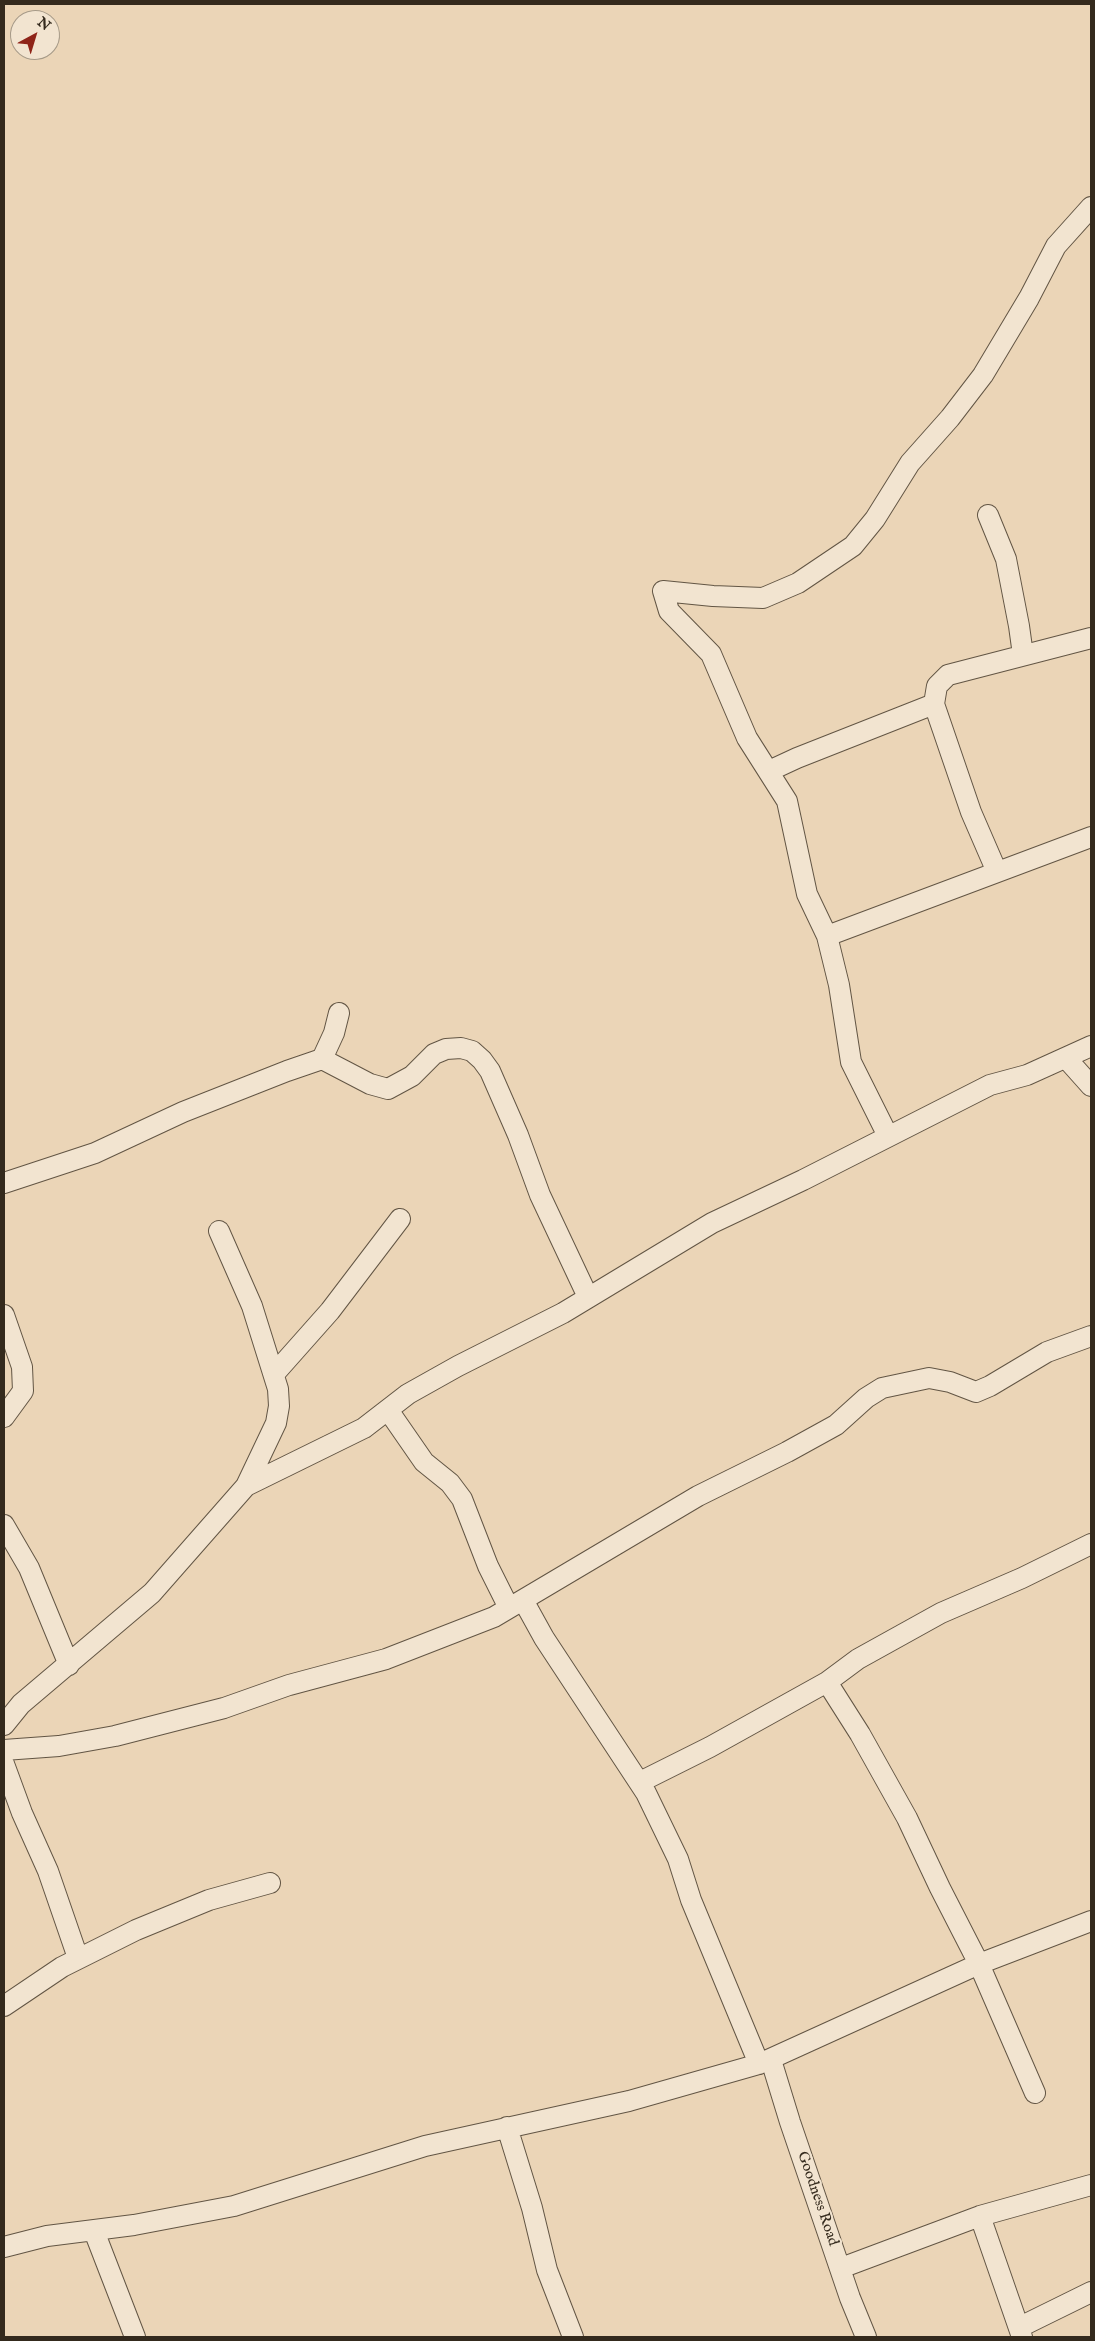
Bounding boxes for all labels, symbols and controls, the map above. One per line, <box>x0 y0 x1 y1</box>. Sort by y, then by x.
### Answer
north arrow <box>10 10 60 60</box>
text: N <box>33 13 54 35</box>
street label: Goodness Road <box>792 2149 842 2249</box>

